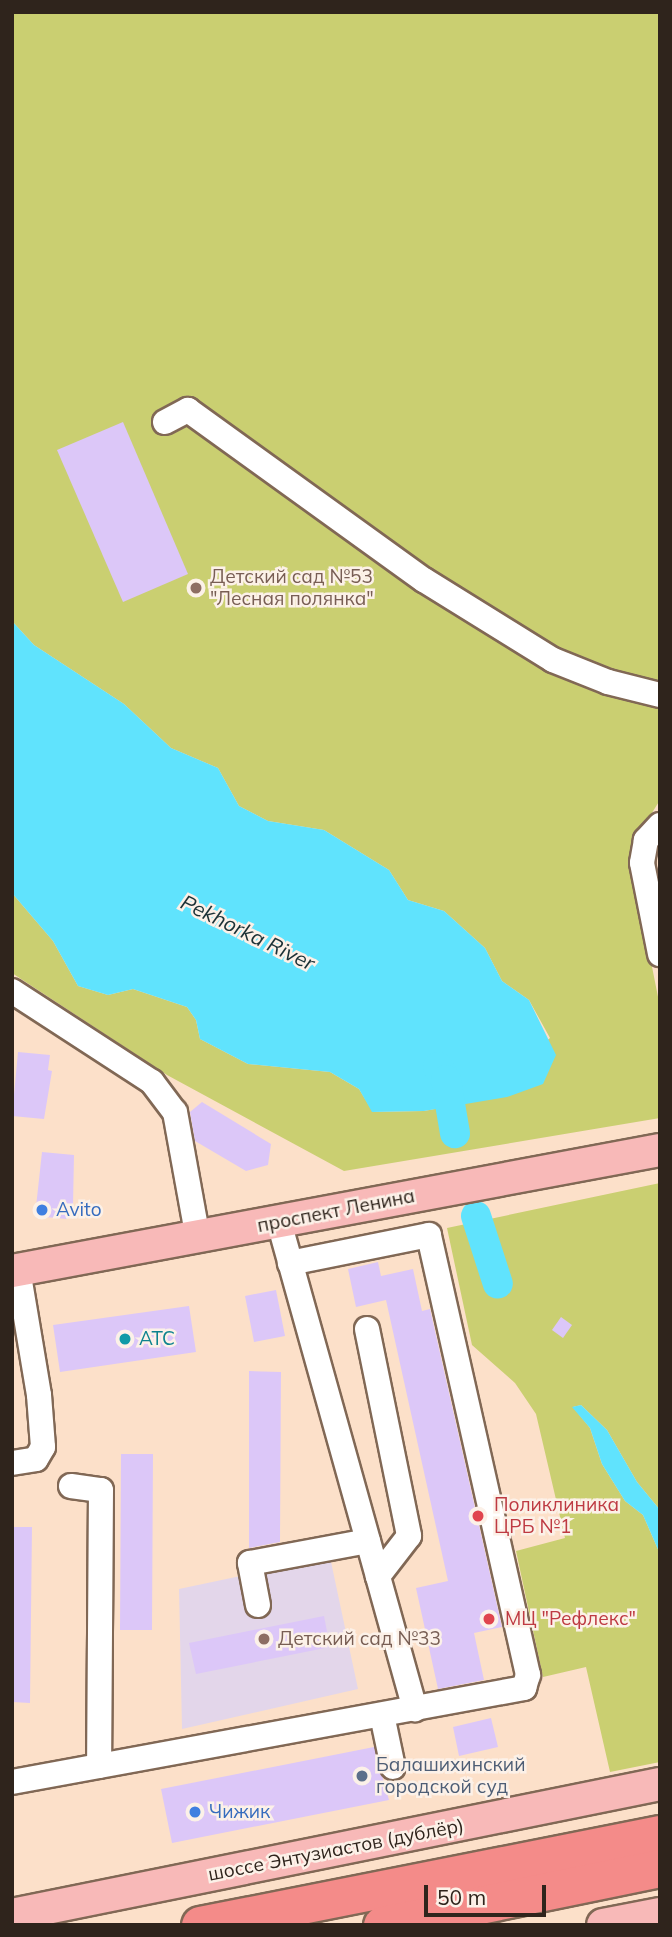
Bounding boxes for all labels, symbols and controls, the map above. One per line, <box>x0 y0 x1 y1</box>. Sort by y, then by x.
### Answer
place label: Детский сад №53 "Лесная полянка" <box>210 566 374 610</box>
marker: Детский сад №53 "Лесная полянка" <box>188 580 204 596</box>
water label: Pekhorka River <box>177 889 319 975</box>
street label: проспект Ленина <box>255 1185 417 1237</box>
place label: Avito <box>56 1199 101 1221</box>
marker: Avito <box>34 1202 50 1218</box>
place label: АТС <box>139 1328 175 1350</box>
marker: АТС <box>117 1331 133 1347</box>
place label: Поликлиника ЦРБ №1 <box>494 1494 619 1538</box>
marker: Поликлиника ЦРБ №1 <box>468 1506 488 1526</box>
place label: МЦ "Рефлекс" <box>505 1608 636 1630</box>
marker: МЦ "Рефлекс" <box>479 1609 499 1629</box>
place label: Детский сад №33 <box>278 1628 441 1650</box>
marker: Детский сад №33 <box>256 1631 272 1647</box>
place label: Балашихинский городской суд <box>376 1754 525 1798</box>
marker: Балашихинский городской суд <box>354 1768 370 1784</box>
place label: Чижик <box>209 1801 270 1823</box>
marker: Чижик <box>187 1804 203 1820</box>
street label: шоссе Энтузиастов (дублёр) <box>206 1814 466 1886</box>
scale bar <box>427 1870 550 1914</box>
text: 50 m <box>437 1884 486 1910</box>

